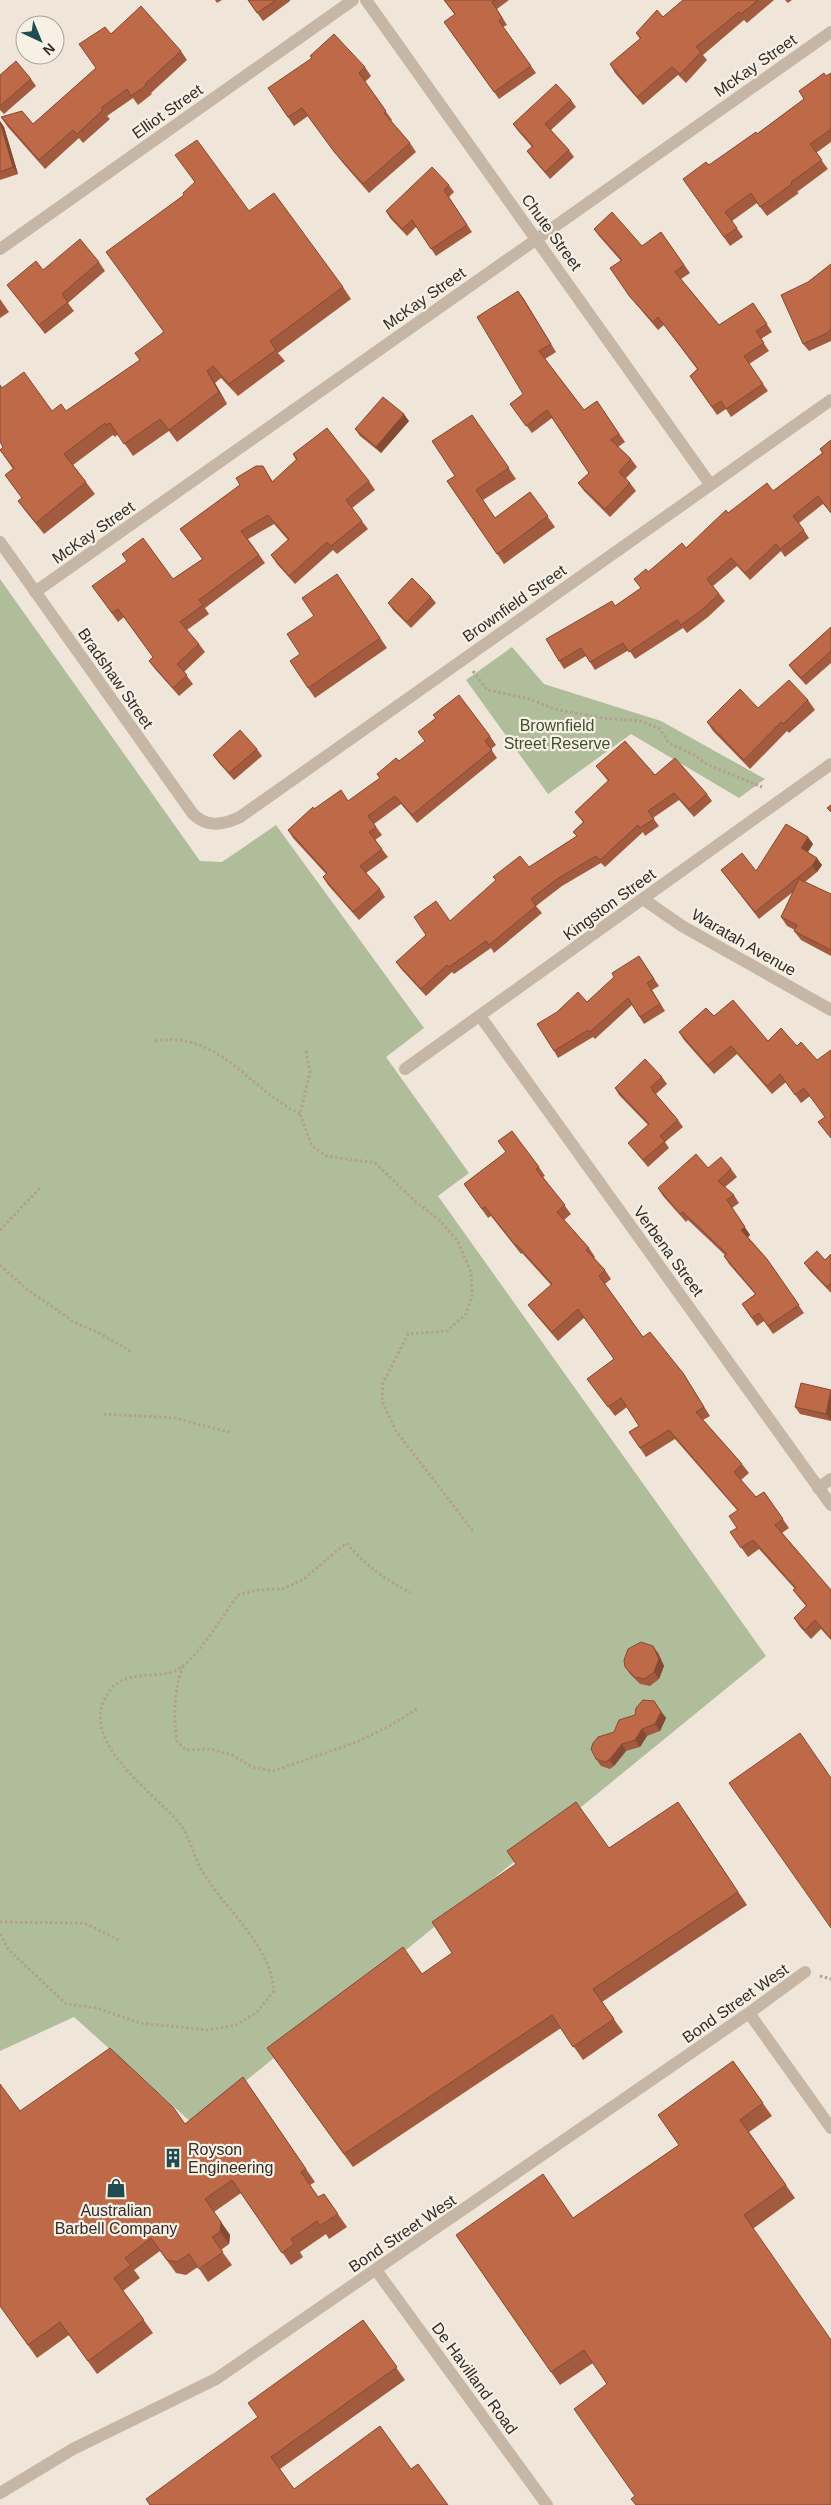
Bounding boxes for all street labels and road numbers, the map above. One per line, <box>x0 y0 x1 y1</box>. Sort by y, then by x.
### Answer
street label: McKay Street <box>711 31 800 100</box>
street label: Elliot Street <box>129 81 206 142</box>
street label: Chute Street <box>518 191 585 274</box>
street label: McKay Street <box>380 264 469 333</box>
street label: McKay Street <box>49 498 138 567</box>
street label: Brownfield Street <box>460 561 570 645</box>
street label: Bradshaw Street <box>75 625 157 732</box>
street label: Kingston Street <box>560 865 659 943</box>
street label: Waratah Avenue <box>689 906 799 979</box>
street label: Verbena Street <box>630 1203 707 1300</box>
street label: Bond Street West <box>679 1960 792 2046</box>
street label: Bond Street West <box>346 2191 459 2275</box>
street label: De Havilland Road <box>429 2319 521 2437</box>

